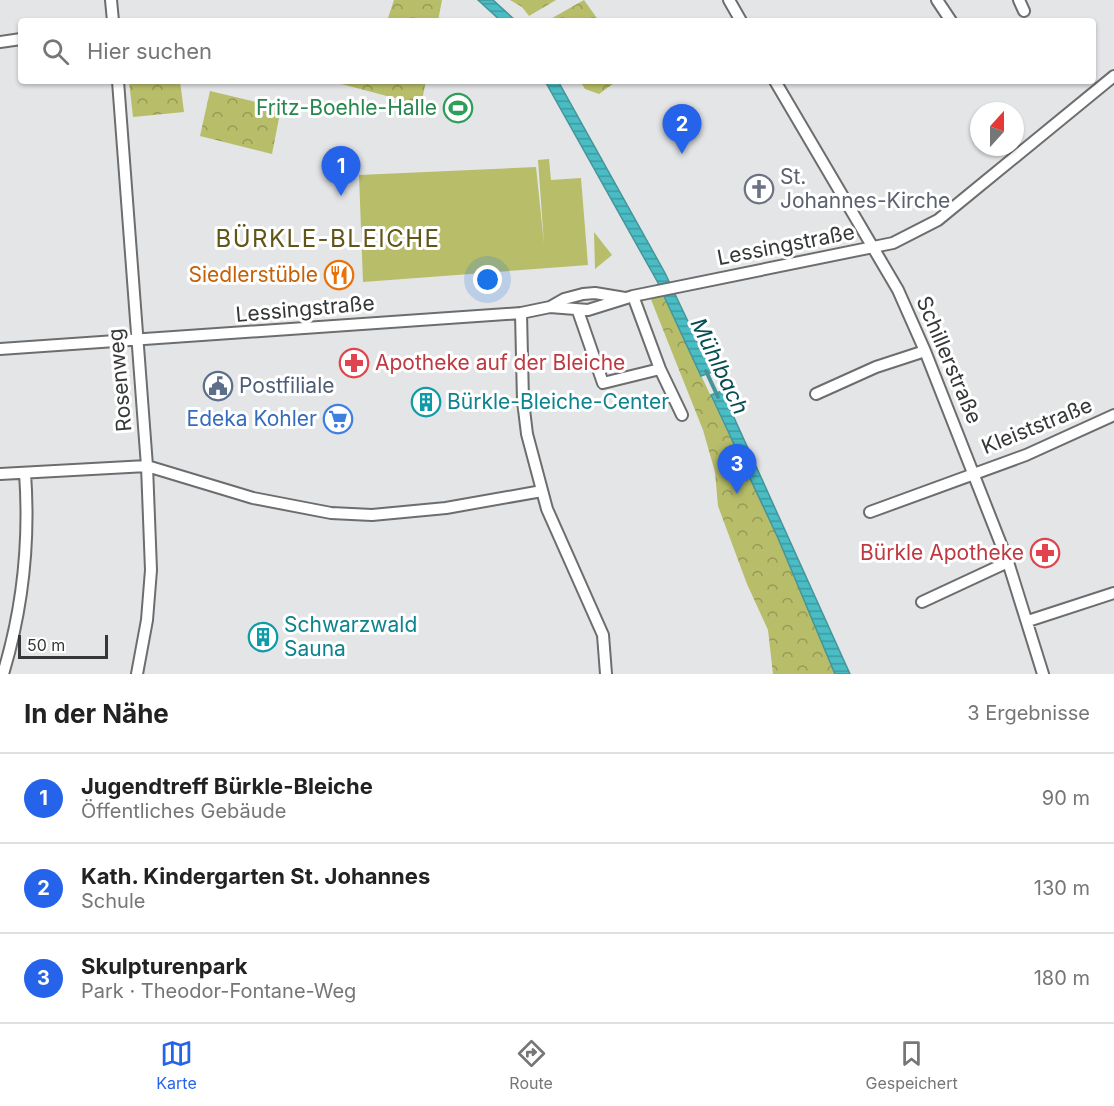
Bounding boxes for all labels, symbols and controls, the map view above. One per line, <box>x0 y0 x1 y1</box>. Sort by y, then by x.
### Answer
search box <box>18 18 1096 84</box>
icon: search <box>39 35 72 68</box>
text: Hier suchen <box>87 38 212 64</box>
sports icon: Fritz-Boehle-Halle <box>442 92 474 124</box>
place label: Fritz-Boehle-Halle <box>256 95 437 120</box>
north arrow <box>970 102 1024 156</box>
pin: 2 <box>662 104 702 154</box>
pin: 1 <box>322 146 360 196</box>
place label: St. Johannes-Kirche <box>780 164 950 213</box>
church icon: St. Johannes-Kirche <box>743 173 775 205</box>
street label: Lessingstraße <box>715 219 857 270</box>
district label: BÜRKLE-BLEICHE <box>215 224 441 253</box>
restaurant icon: Siedlerstüble <box>323 259 355 291</box>
place label: Siedlerstüble <box>189 262 318 287</box>
your location <box>473 265 502 294</box>
street label: Lessingstraße <box>234 290 376 327</box>
street label: Schillerstraße <box>911 292 988 427</box>
water label: Mühlbach <box>686 314 754 418</box>
street label: Rosenweg <box>103 327 136 433</box>
pharmacy icon: Apotheke auf der Bleiche <box>338 347 370 379</box>
place label: Apotheke auf der Bleiche <box>375 350 625 375</box>
public building icon: Postfiliale <box>202 370 234 402</box>
place label: Postfiliale <box>239 373 334 398</box>
building icon: Bürkle-Bleiche-Center <box>410 386 442 418</box>
place label: Bürkle-Bleiche-Center <box>447 389 669 414</box>
street label: Kleiststraße <box>978 392 1096 459</box>
supermarket icon: Edeka Kohler <box>322 403 354 435</box>
place label: Edeka Kohler <box>187 406 317 431</box>
pin: 3 <box>718 444 756 494</box>
pharmacy icon: Bürkle Apotheke <box>1029 537 1061 569</box>
place label: Bürkle Apotheke <box>860 540 1024 565</box>
place label: Schwarzwald Sauna <box>284 612 417 661</box>
building icon: Schwarzwald Sauna <box>247 621 279 653</box>
scale bar <box>18 632 108 660</box>
text: 50 m <box>27 635 65 655</box>
text: In der Nähe <box>24 698 169 729</box>
text: 3 Ergebnisse <box>967 701 1090 725</box>
text: Jugendtreff Bürkle-Bleiche <box>81 773 373 799</box>
text: 1 <box>39 786 48 810</box>
text: 90 m <box>1042 786 1090 810</box>
text: Öffentliches Gebäude <box>81 799 287 823</box>
text: Kath. Kindergarten St. Johannes <box>81 863 430 889</box>
text: 2 <box>37 876 50 900</box>
text: 130 m <box>1034 876 1090 900</box>
text: Schule <box>81 889 145 913</box>
text: Skulpturenpark <box>81 953 248 979</box>
text: 3 <box>37 966 50 990</box>
text: 180 m <box>1034 966 1090 990</box>
text: Park · Theodor-Fontane-Weg <box>81 979 356 1003</box>
tab: Karte <box>156 1037 197 1093</box>
tab: Route <box>509 1037 553 1093</box>
tab: Gespeichert <box>866 1037 958 1093</box>

